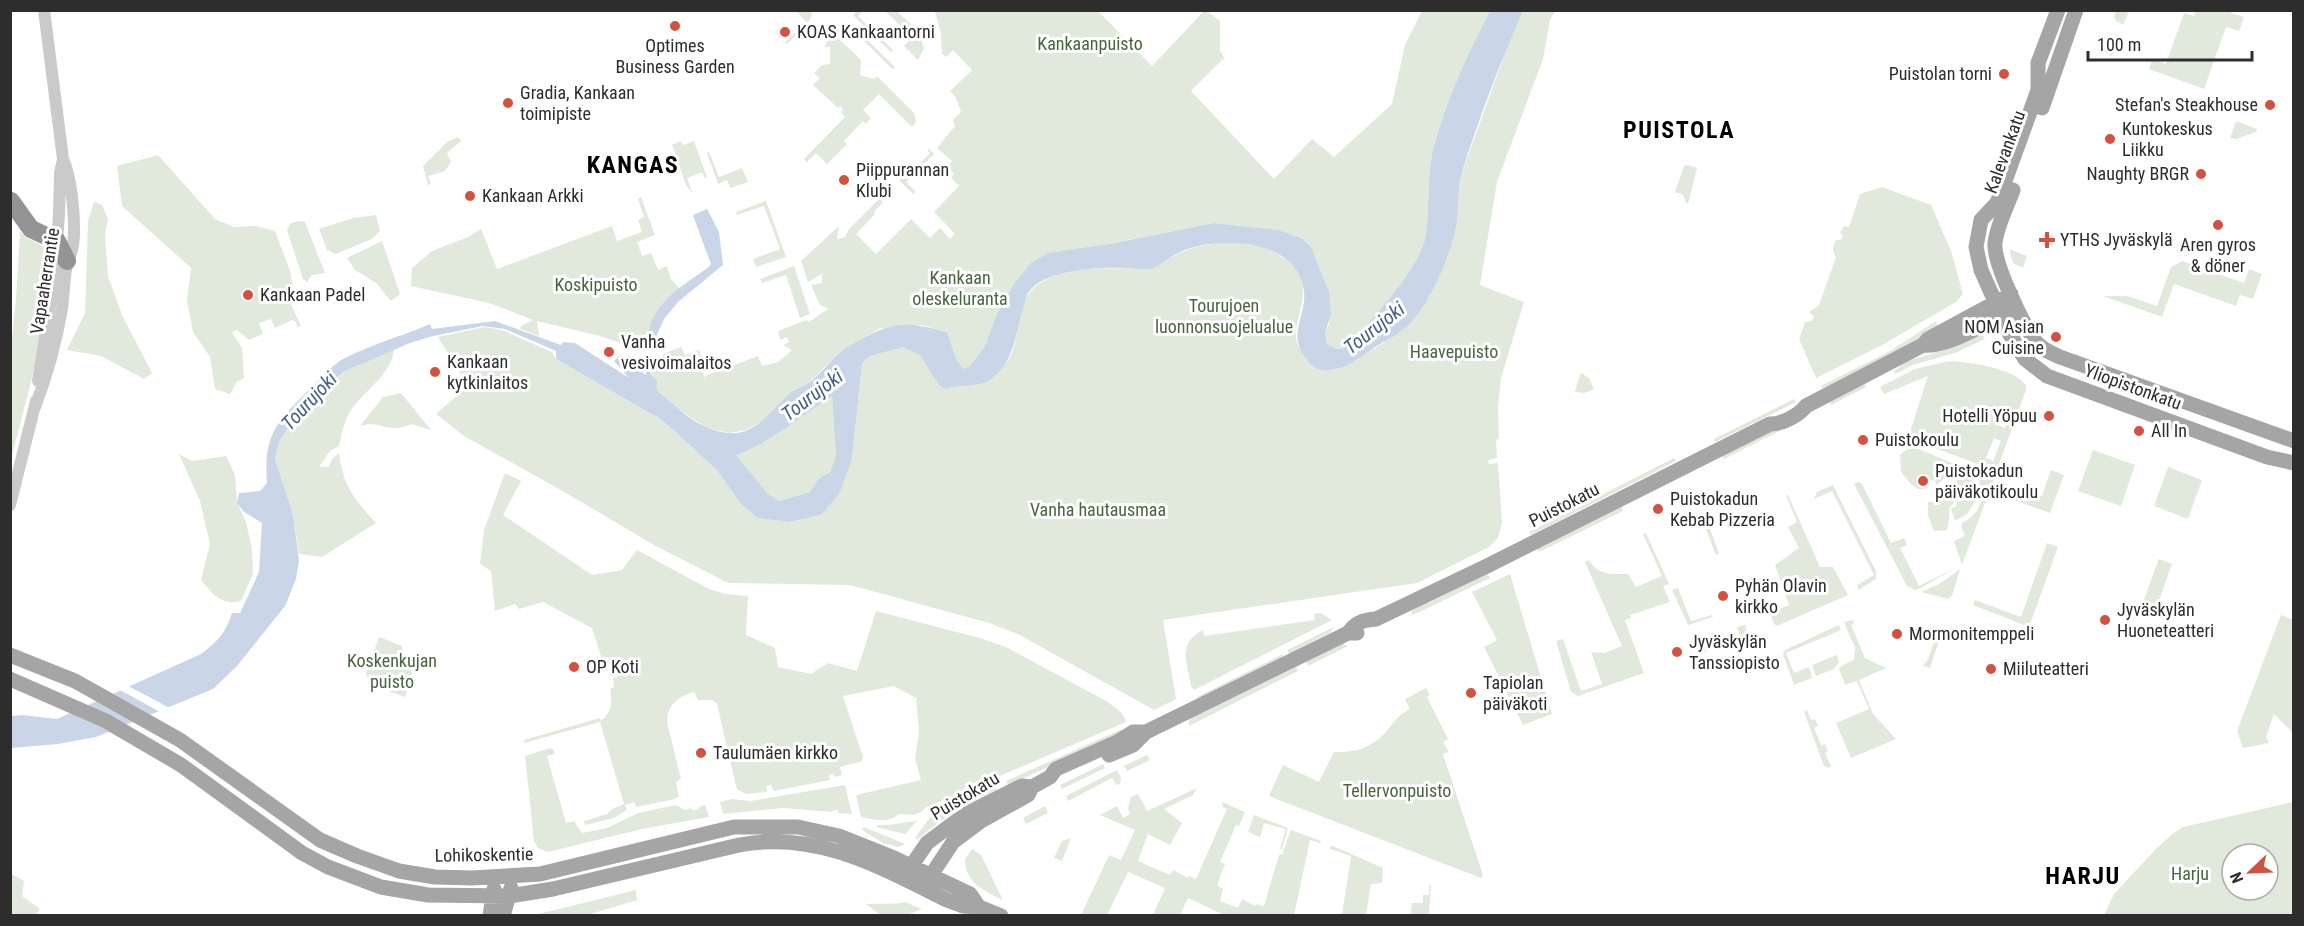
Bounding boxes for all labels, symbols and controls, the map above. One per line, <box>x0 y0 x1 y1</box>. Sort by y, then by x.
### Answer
marker: Optimes Business Garden <box>668 19 682 33</box>
place label: KOAS Kankaantorni <box>797 21 935 42</box>
scale bar <box>2088 24 2252 62</box>
marker: KOAS Kankaantorni <box>778 25 792 39</box>
park label: Kankaanpuisto <box>1037 33 1143 54</box>
text: 100 m <box>2097 34 2141 55</box>
place label: Optimes Business Garden <box>615 35 735 77</box>
place label: Puistolan torni <box>1889 63 1992 84</box>
marker: Puistolan torni <box>1997 67 2011 81</box>
place label: Gradia, Kankaan toimipiste <box>520 82 635 124</box>
place label: Stefan's Steakhouse <box>2115 94 2258 115</box>
marker: Gradia, Kankaan toimipiste <box>501 96 515 110</box>
marker: Stefan's Steakhouse <box>2263 98 2277 112</box>
street label: Kalevankatu <box>1980 108 2029 196</box>
district label: PUISTOLA <box>1623 116 1735 144</box>
place label: Kuntokeskus Liikku <box>2122 118 2213 160</box>
marker: Kuntokeskus Liikku <box>2103 132 2117 146</box>
district label: KANGAS <box>587 151 679 179</box>
place label: Piippurannan Klubi <box>856 159 949 201</box>
place label: Naughty BRGR <box>2086 163 2189 184</box>
marker: Naughty BRGR <box>2194 167 2208 181</box>
marker: Piippurannan Klubi <box>837 173 851 187</box>
place label: Kankaan Arkki <box>482 185 584 206</box>
marker: Kankaan Arkki <box>463 189 477 203</box>
marker: Aren gyros & döner <box>2211 218 2225 232</box>
street label: Vapaaherrantie <box>26 226 63 336</box>
place label: YTHS Jyväskylä <box>2060 229 2173 250</box>
marker: YTHS Jyväskylä <box>2038 231 2056 249</box>
place label: Aren gyros & döner <box>2180 234 2256 276</box>
park label: Kankaan oleskeluranta <box>912 267 1008 309</box>
park label: Koskipuisto <box>554 274 638 295</box>
place label: Kankaan Padel <box>260 284 365 305</box>
marker: Kankaan Padel <box>241 288 255 302</box>
park label: Tourujoen luonnonsuojelualue <box>1155 295 1293 337</box>
water label: Tourujoki <box>1339 296 1410 359</box>
place label: NOM Asian Cuisine <box>1964 316 2044 358</box>
marker: NOM Asian Cuisine <box>2049 330 2063 344</box>
place label: Vanha vesivoimalaitos <box>621 331 732 373</box>
park label: Haavepuisto <box>1410 341 1498 362</box>
marker: Vanha vesivoimalaitos <box>602 345 616 359</box>
place label: Kankaan kytkinlaitos <box>447 351 528 393</box>
street label: Yliopistonkatu <box>2082 359 2185 414</box>
water label: Tourujoki <box>777 364 848 426</box>
marker: Kankaan kytkinlaitos <box>428 365 442 379</box>
water label: Tourujoki <box>276 367 342 435</box>
place label: Hotelli Yöpuu <box>1942 405 2037 426</box>
marker: Hotelli Yöpuu <box>2042 409 2056 423</box>
place label: All In <box>2151 420 2187 441</box>
marker: All In <box>2132 424 2146 438</box>
place label: Puistokoulu <box>1875 429 1959 450</box>
marker: Puistokoulu <box>1856 433 1870 447</box>
place label: Puistokadun päiväkotikoulu <box>1935 460 2038 502</box>
marker: Puistokadun päiväkotikoulu <box>1916 474 1930 488</box>
street label: Puistokatu <box>1525 478 1602 531</box>
place label: Puistokadun Kebab Pizzeria <box>1670 488 1775 530</box>
park label: Vanha hautausmaa <box>1030 499 1166 520</box>
marker: Puistokadun Kebab Pizzeria <box>1651 502 1665 516</box>
place label: Pyhän Olavin kirkko <box>1735 575 1827 617</box>
marker: Pyhän Olavin kirkko <box>1716 589 1730 603</box>
place label: Jyväskylän Huoneteatteri <box>2117 599 2214 641</box>
marker: Jyväskylän Huoneteatteri <box>2098 613 2112 627</box>
place label: Mormonitemppeli <box>1909 623 2034 644</box>
marker: Mormonitemppeli <box>1890 627 1904 641</box>
place label: Jyväskylän Tanssiopisto <box>1689 631 1780 673</box>
marker: Jyväskylän Tanssiopisto <box>1670 645 1684 659</box>
park label: Koskenkujan puisto <box>347 650 437 692</box>
place label: OP Koti <box>586 656 639 677</box>
place label: Miiluteatteri <box>2003 658 2089 679</box>
marker: OP Koti <box>567 660 581 674</box>
marker: Miiluteatteri <box>1984 662 1998 676</box>
place label: Tapiolan päiväkoti <box>1483 672 1547 714</box>
marker: Tapiolan päiväkoti <box>1464 686 1478 700</box>
place label: Taulumäen kirkko <box>713 742 838 763</box>
marker: Taulumäen kirkko <box>694 746 708 760</box>
street label: Puistokatu <box>927 767 1003 824</box>
park label: Tellervonpuisto <box>1343 780 1451 801</box>
north arrow <box>2220 842 2280 902</box>
street label: Lohikoskentie <box>434 843 534 866</box>
district label: HARJU <box>2045 862 2121 890</box>
park label: Harju <box>2171 863 2209 884</box>
text: N <box>2226 869 2247 886</box>

